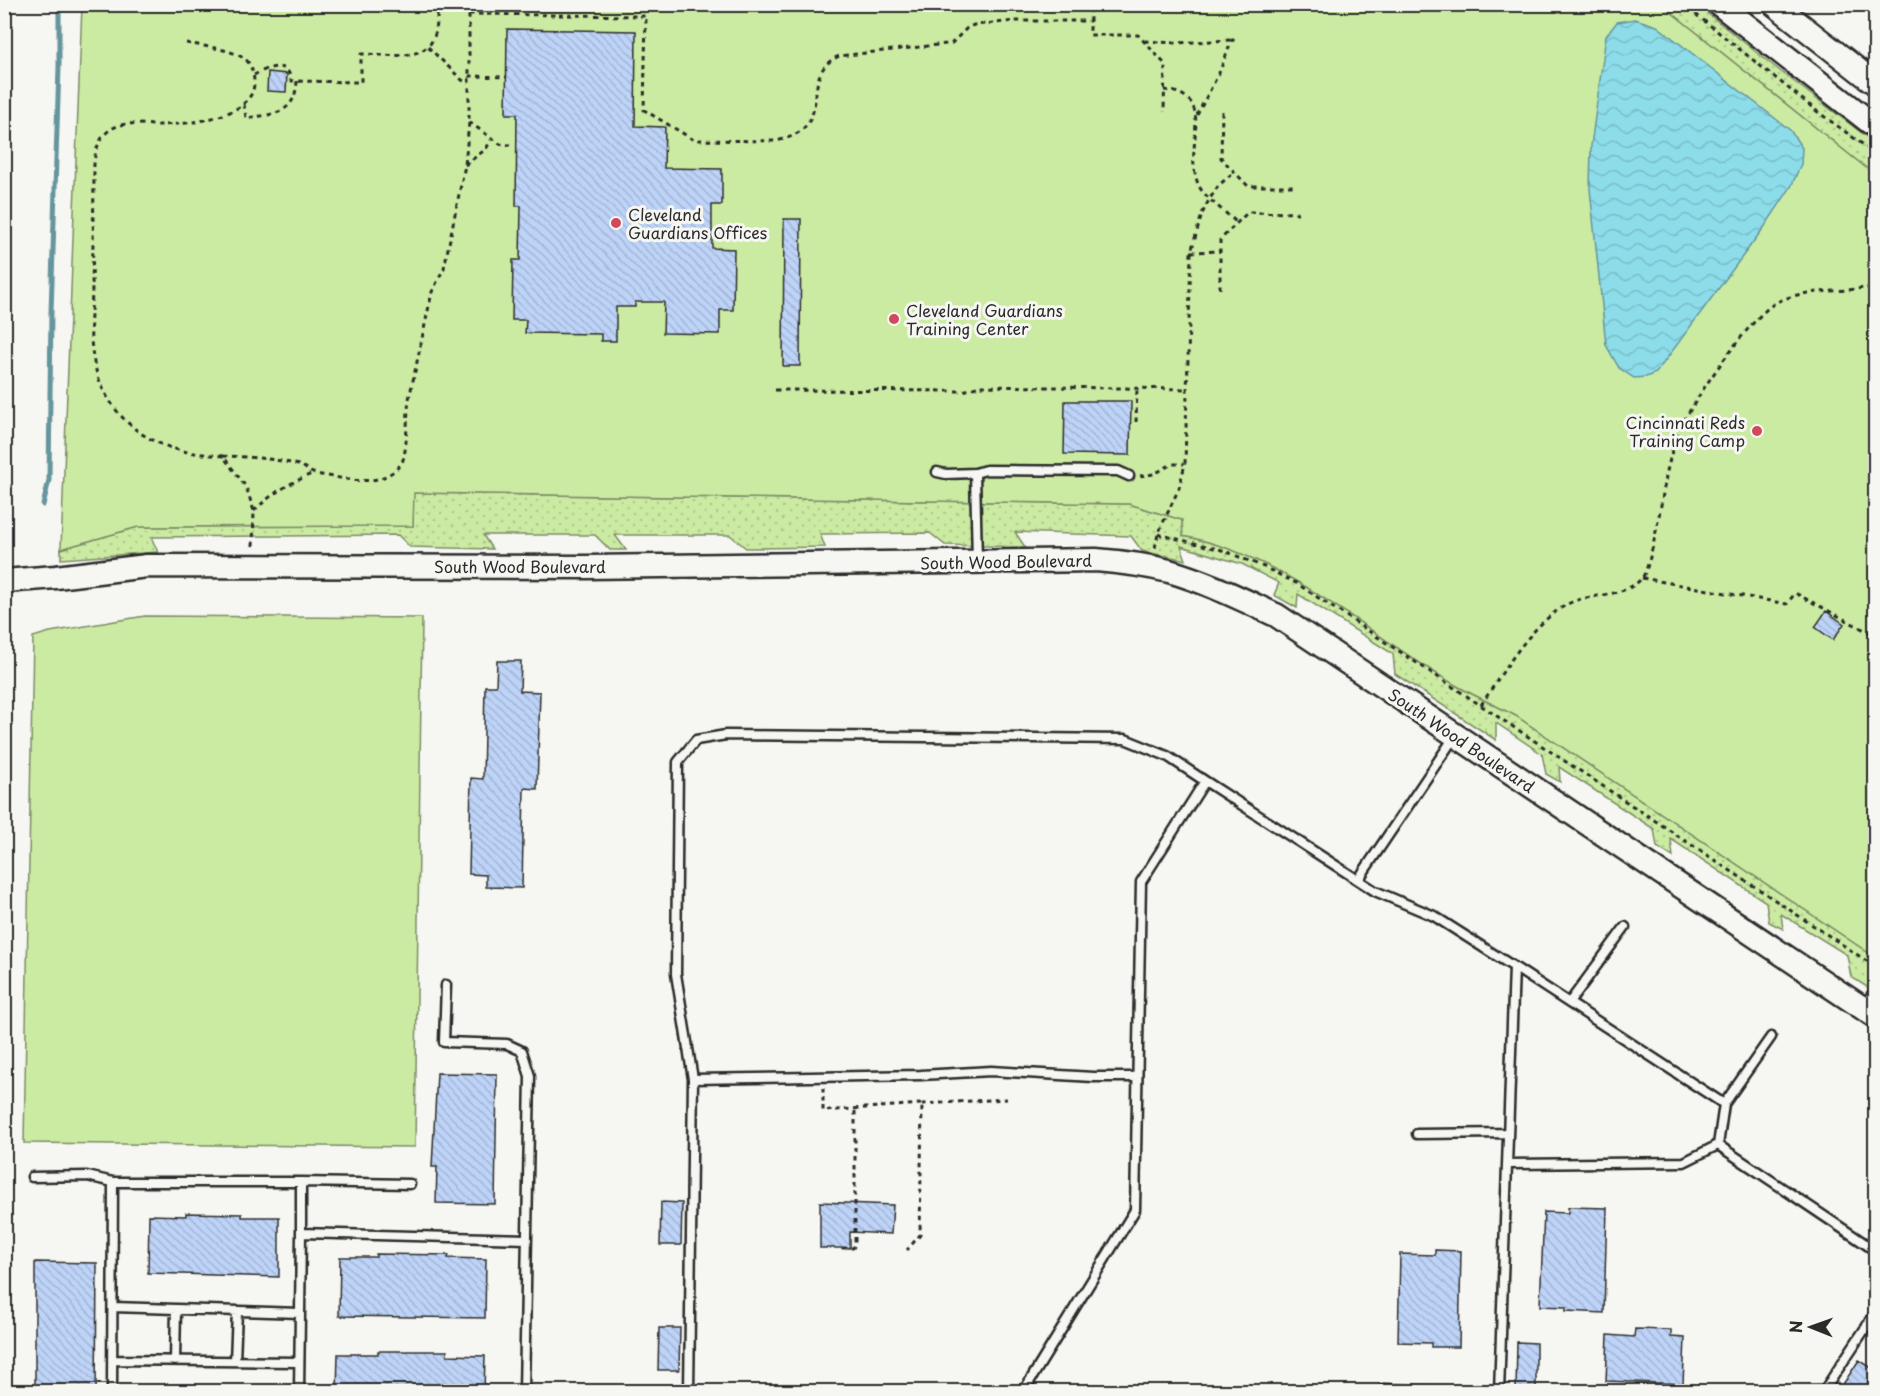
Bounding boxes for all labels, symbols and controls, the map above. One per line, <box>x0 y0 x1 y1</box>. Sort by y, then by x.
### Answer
place label: Cleveland Guardians Offices <box>628 202 767 244</box>
marker: Cleveland Guardians Offices <box>609 216 623 230</box>
place label: Cleveland Guardians Training Center <box>906 298 1063 340</box>
marker: Cleveland Guardians Training Center <box>887 312 901 326</box>
place label: Cincinnati Reds Training Camp <box>1626 410 1745 452</box>
marker: Cincinnati Reds Training Camp <box>1750 424 1764 438</box>
street label: South Wood Boulevard <box>920 547 1092 574</box>
street label: South Wood Boulevard <box>434 554 606 578</box>
street label: South Wood Boulevard <box>1384 682 1540 798</box>
north arrow <box>1781 1297 1841 1357</box>
text: N <box>1783 1320 1807 1333</box>

